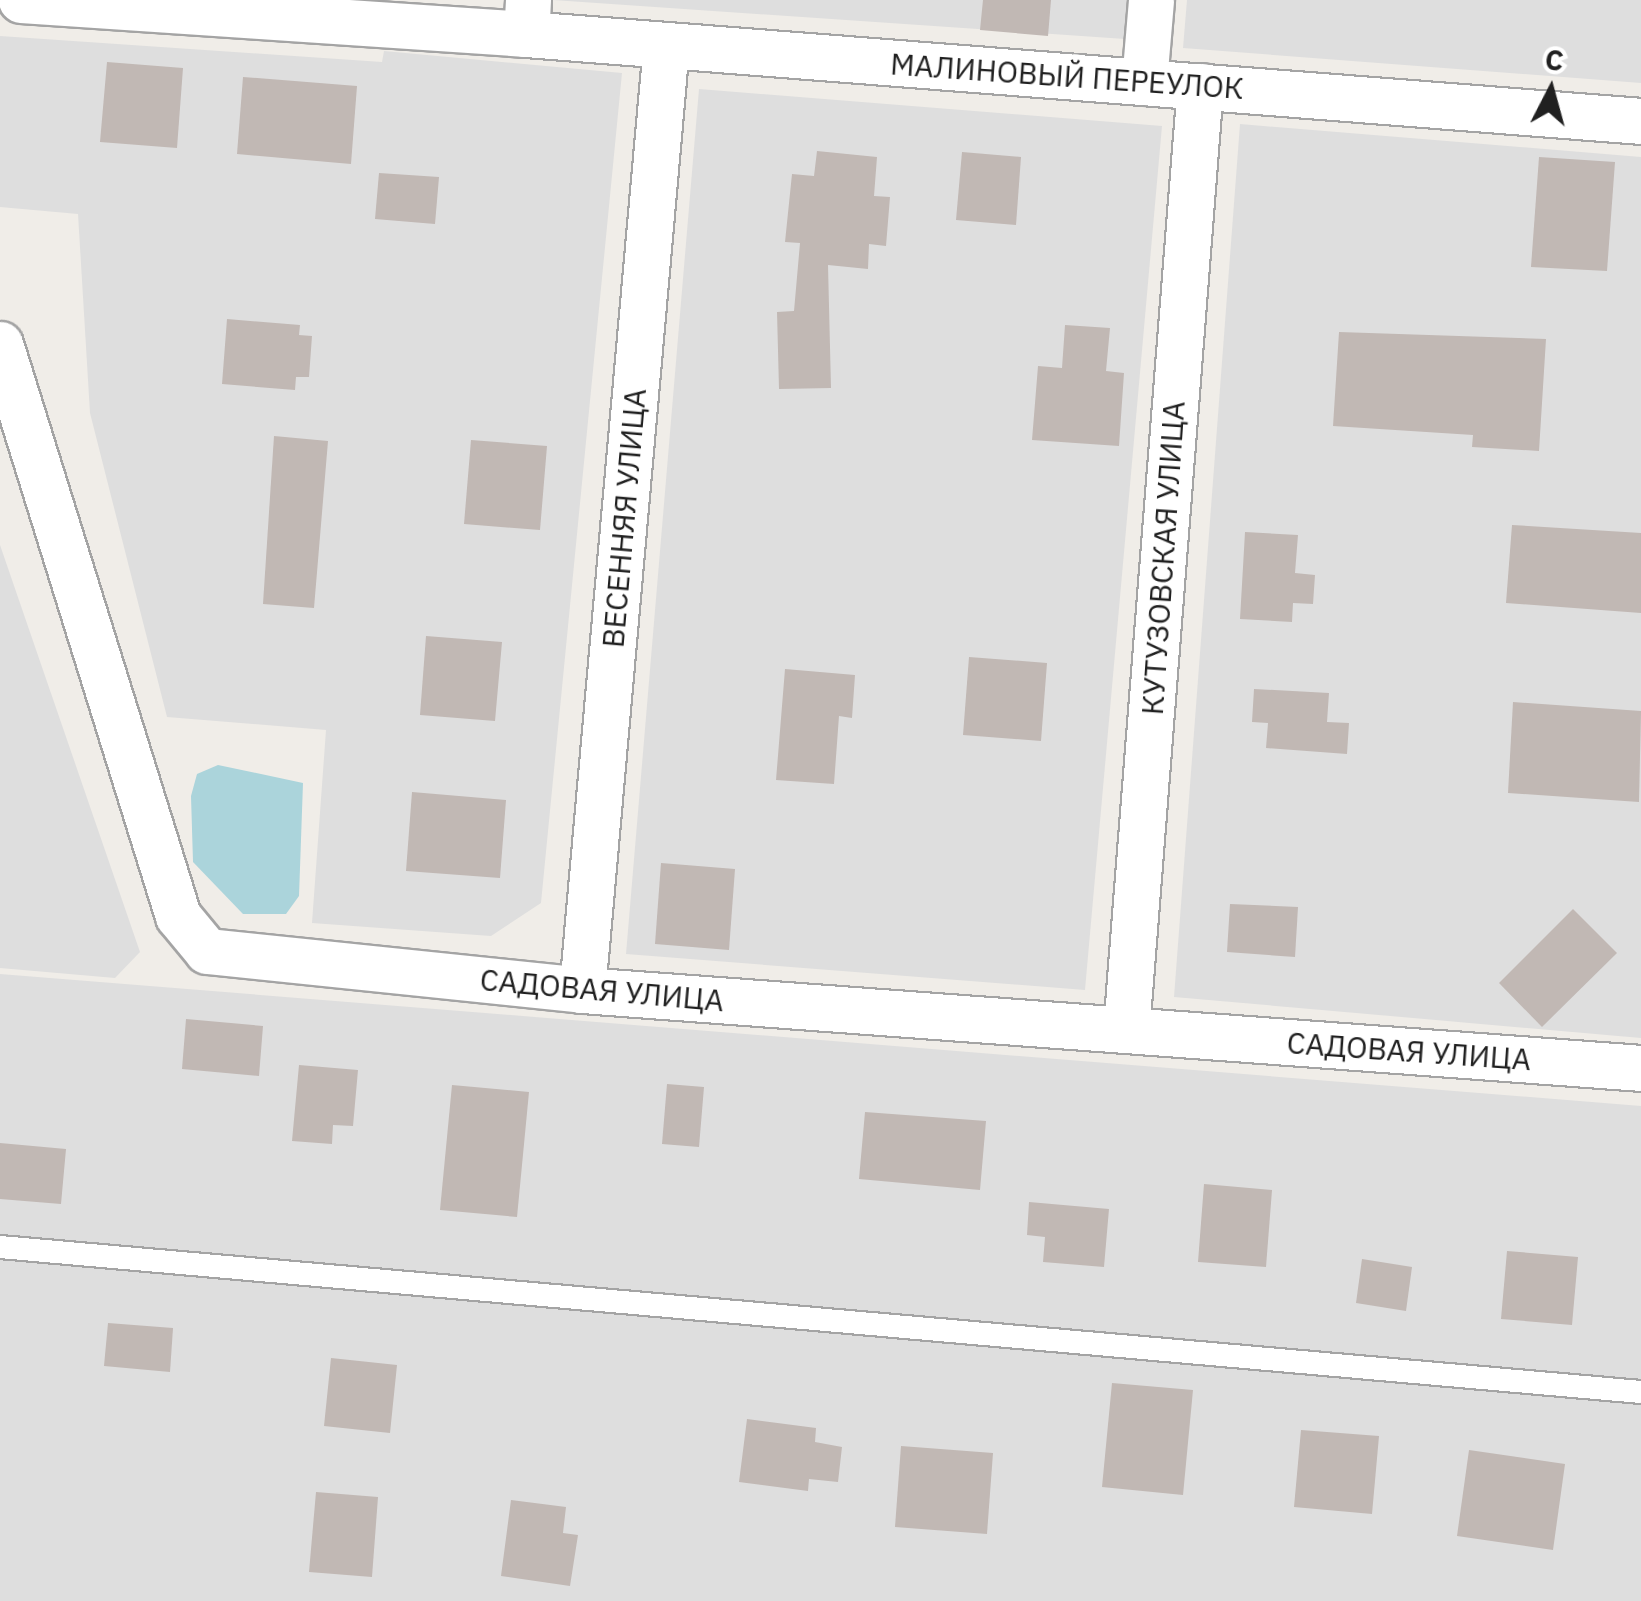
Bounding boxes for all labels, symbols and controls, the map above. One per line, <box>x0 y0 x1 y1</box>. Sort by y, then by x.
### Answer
north arrow <box>1501 40 1601 140</box>
text: С <box>1543 40 1565 79</box>
street label: МАЛИНОВЫЙ ПЕРЕУЛОК <box>889 46 1245 106</box>
street label: ВЕСЕННЯЯ УЛИЦА <box>595 387 653 649</box>
street label: КУТУЗОВСКАЯ УЛИЦА <box>1134 400 1192 716</box>
street label: САДОВАЯ УЛИЦА <box>479 961 725 1019</box>
street label: САДОВАЯ УЛИЦА <box>1286 1025 1532 1077</box>

